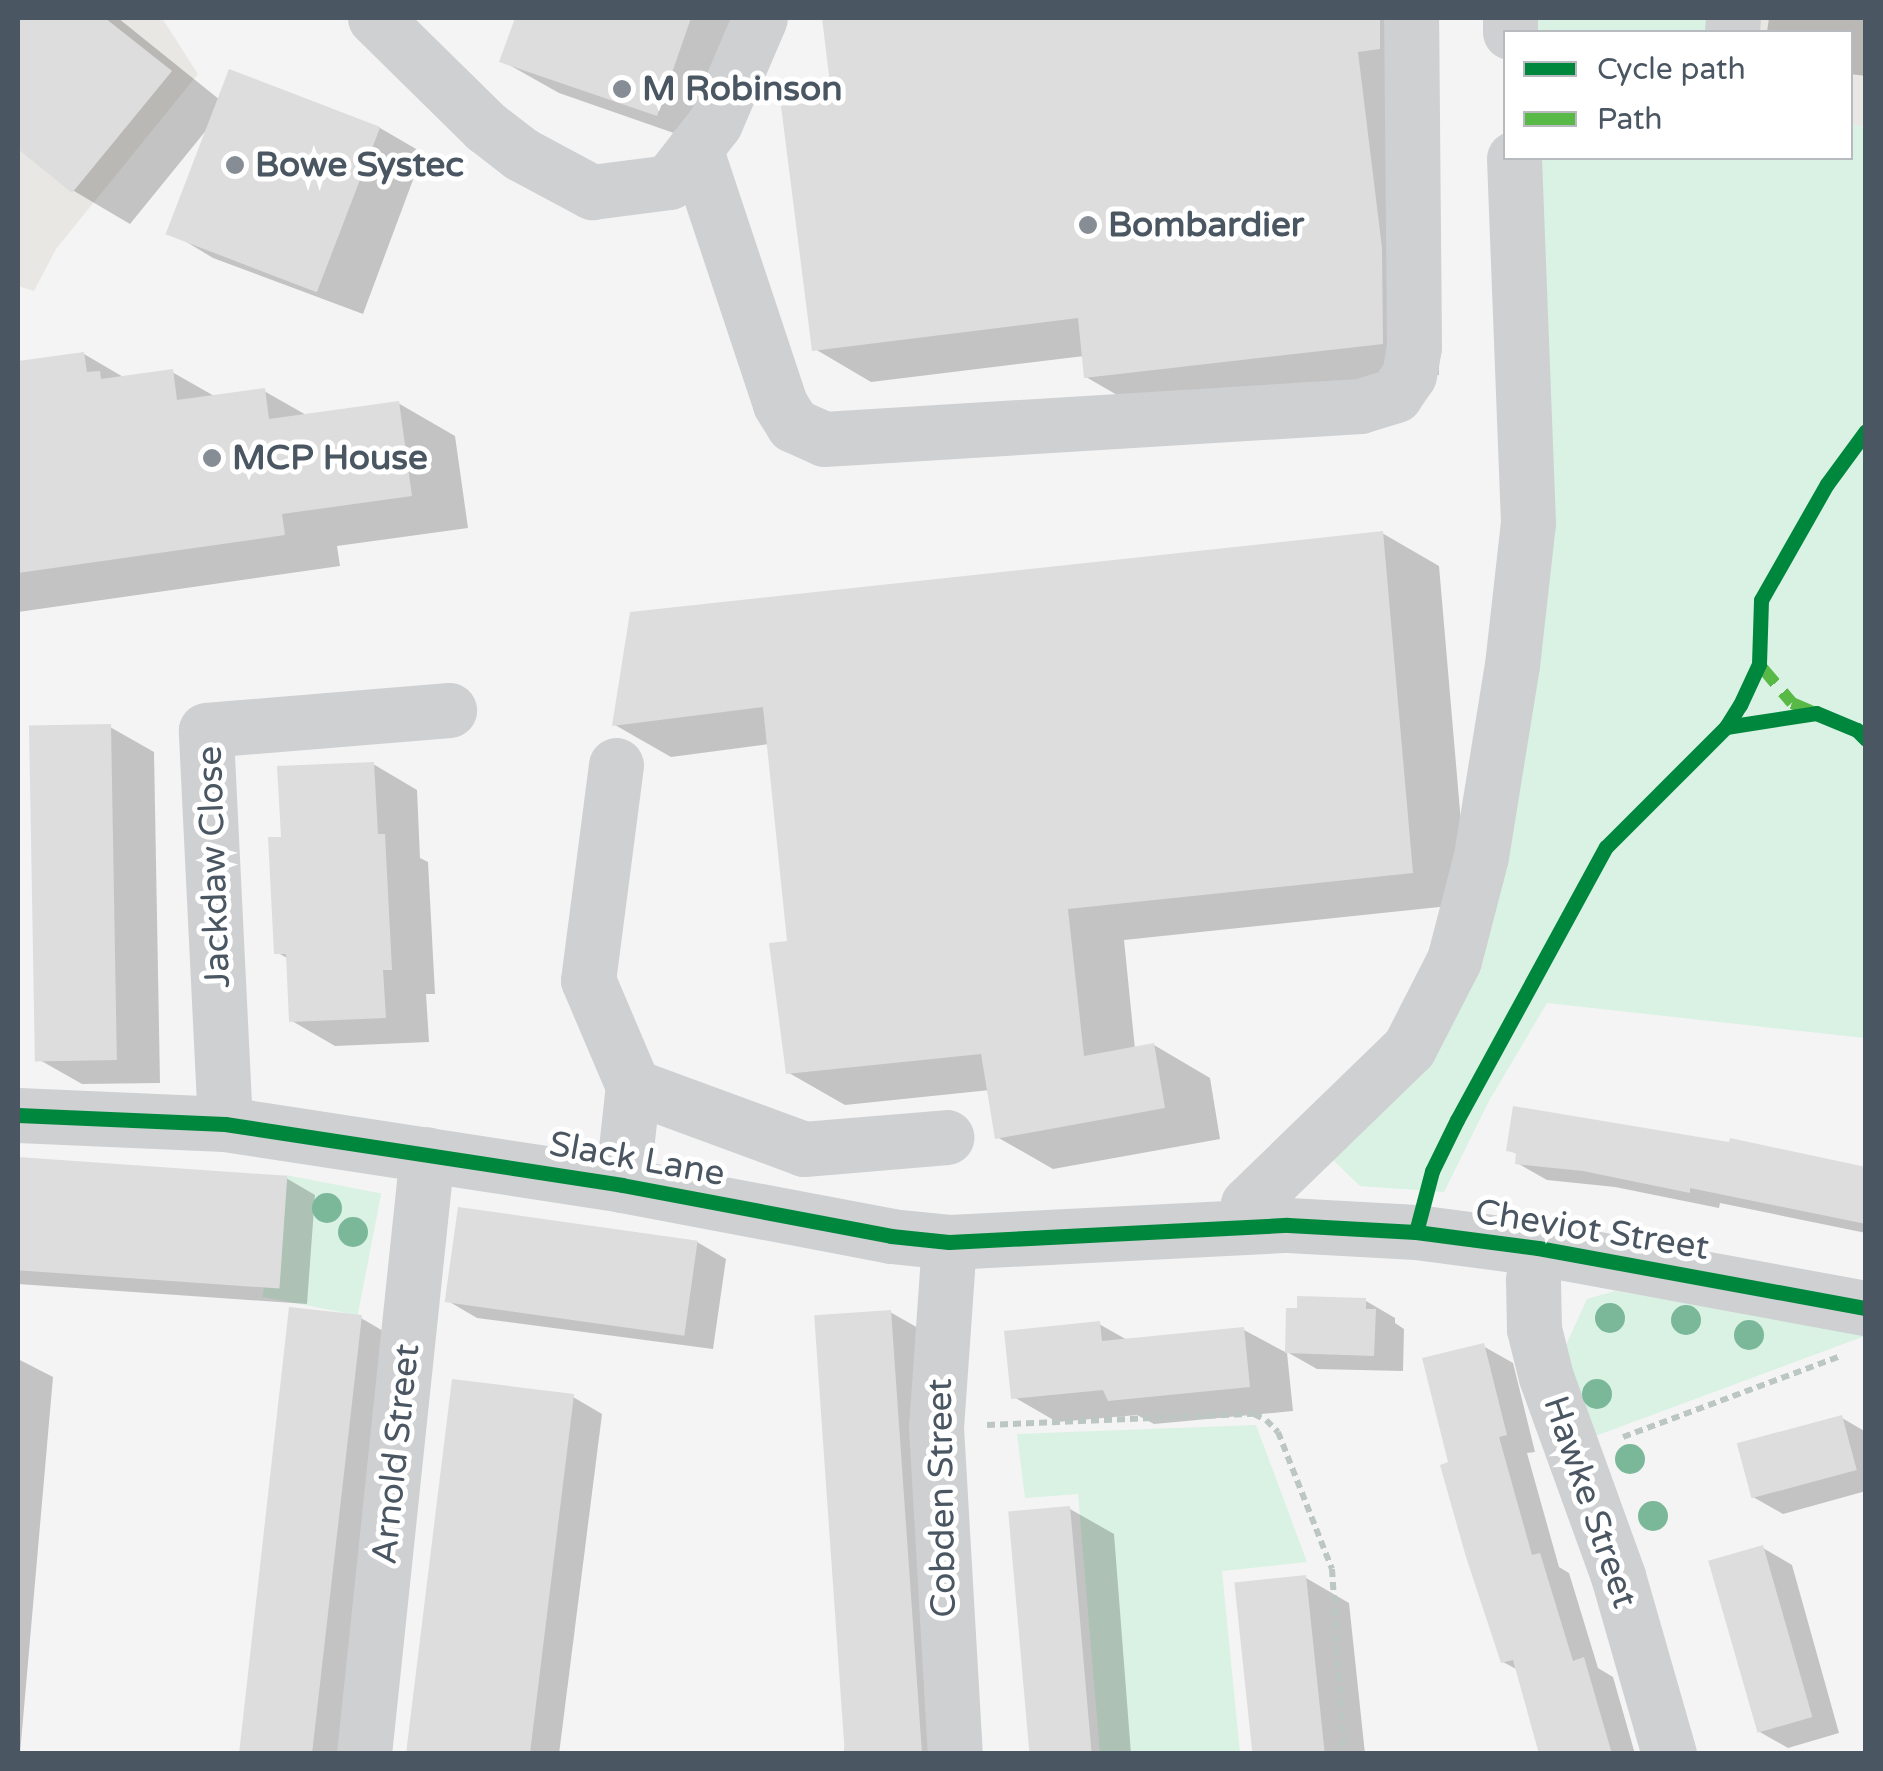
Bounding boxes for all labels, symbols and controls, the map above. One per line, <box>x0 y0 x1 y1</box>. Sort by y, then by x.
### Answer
legend <box>1503 30 1853 160</box>
text: Cycle path <box>1597 51 1746 88</box>
place label: M Robinson <box>642 68 843 110</box>
marker: M Robinson <box>611 78 633 100</box>
text: Path <box>1597 101 1663 138</box>
place label: Bowe Systec <box>255 144 464 186</box>
marker: Bowe Systec <box>224 154 246 176</box>
place label: Bombardier <box>1108 204 1304 246</box>
marker: Bombardier <box>1077 214 1099 236</box>
place label: MCP House <box>232 437 428 479</box>
marker: MCP House <box>201 447 223 469</box>
street label: Jackdaw Close <box>189 745 239 989</box>
street label: Slack Lane <box>546 1123 728 1195</box>
street label: Cheviot Street <box>1472 1191 1712 1269</box>
street label: Arnold Street <box>364 1341 428 1567</box>
street label: Cobden Street <box>919 1378 965 1618</box>
street label: Hawke Street <box>1534 1391 1646 1613</box>

